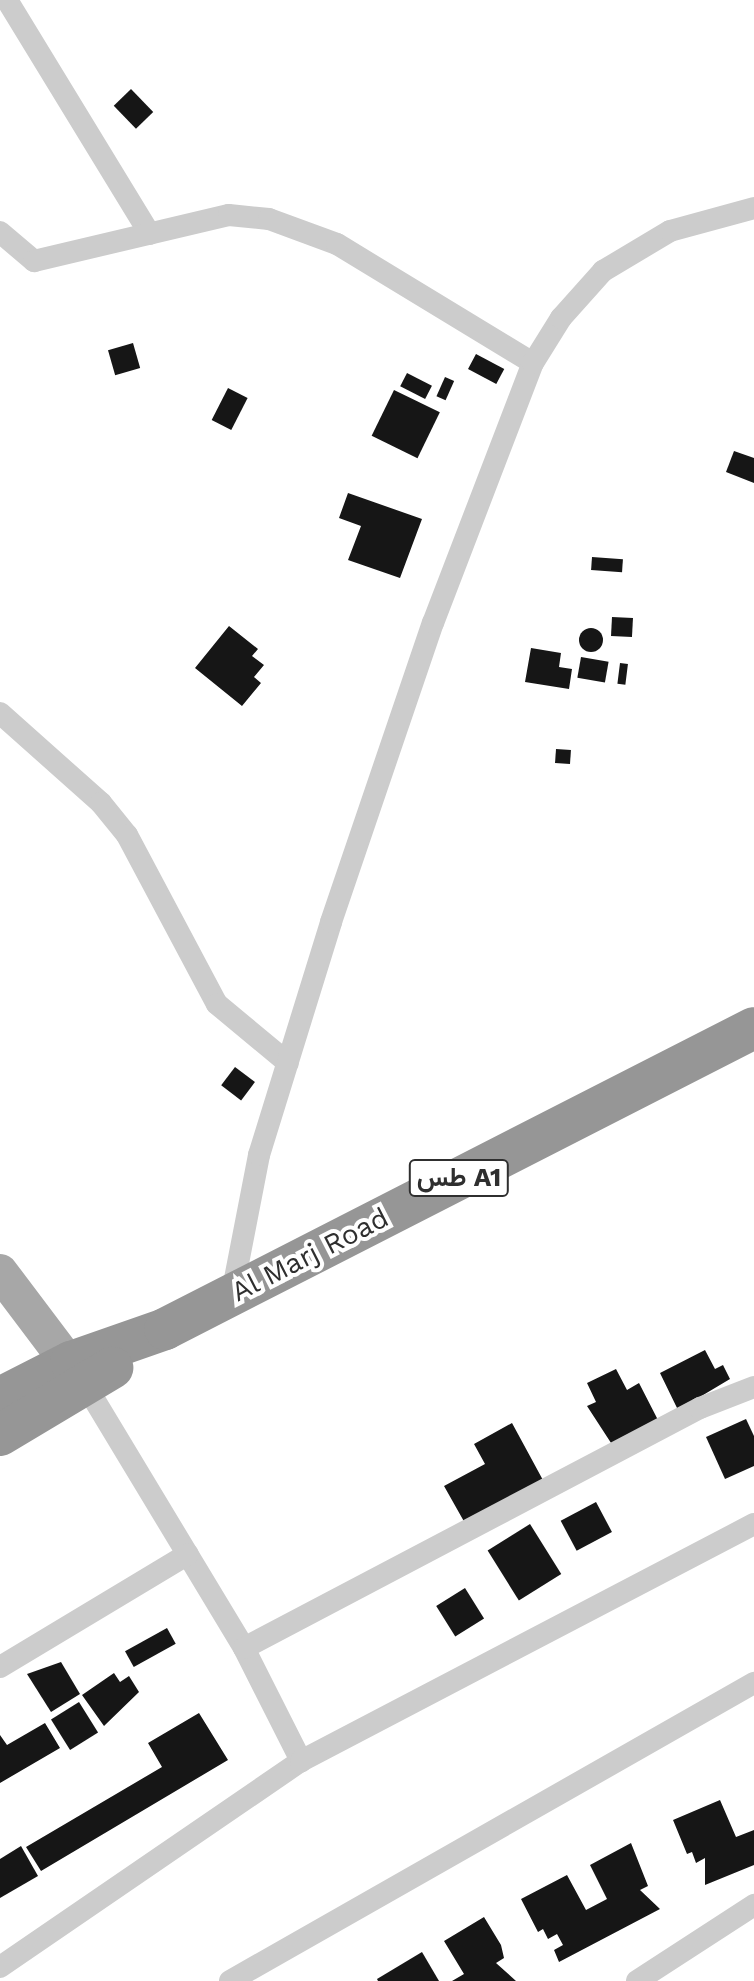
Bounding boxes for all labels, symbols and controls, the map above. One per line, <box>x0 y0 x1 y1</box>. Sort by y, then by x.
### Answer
road number: طس A1 <box>407 1156 511 1200</box>
street label: Al Marj Road <box>225 1201 395 1309</box>

